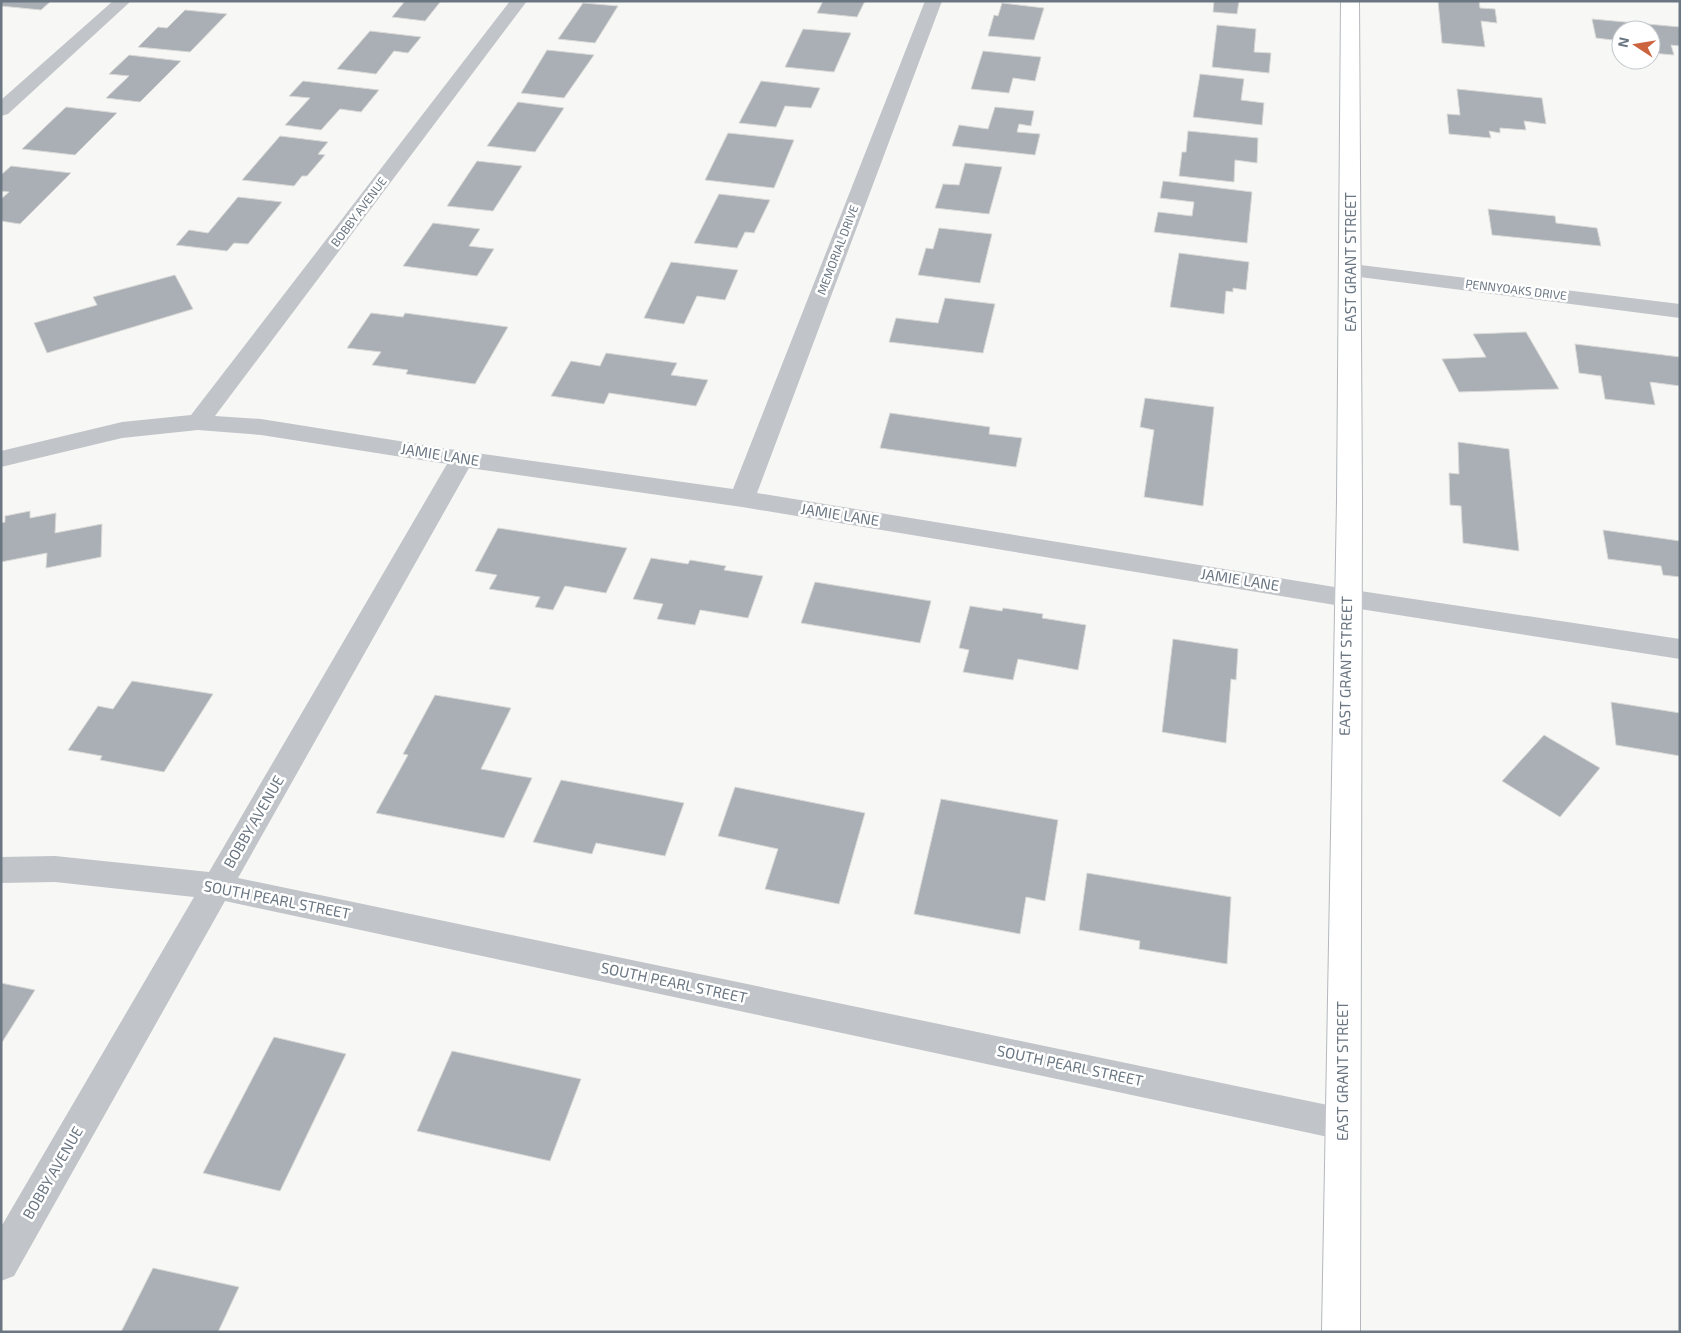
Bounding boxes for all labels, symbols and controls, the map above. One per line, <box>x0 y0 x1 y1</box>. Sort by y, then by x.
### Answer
north arrow <box>1611 20 1661 70</box>
text: N <box>1613 35 1632 49</box>
street label: BOBBY AVENUE <box>328 174 389 249</box>
street label: EAST GRANT STREET <box>1341 192 1359 332</box>
street label: MEMORIAL DRIVE <box>814 203 861 296</box>
street label: PENNYOAKS DRIVE <box>1465 276 1568 302</box>
street label: JAMIE LANE <box>400 439 481 469</box>
street label: JAMIE LANE <box>800 499 881 529</box>
street label: JAMIE LANE <box>1200 564 1281 594</box>
street label: EAST GRANT STREET <box>1335 596 1355 736</box>
street label: BOBBY AVENUE <box>219 772 287 871</box>
street label: SOUTH PEARL STREET <box>202 876 352 922</box>
street label: SOUTH PEARL STREET <box>599 958 749 1006</box>
street label: EAST GRANT STREET <box>1333 1001 1351 1141</box>
street label: SOUTH PEARL STREET <box>995 1041 1145 1089</box>
street label: BOBBY AVENUE <box>18 1123 86 1222</box>

